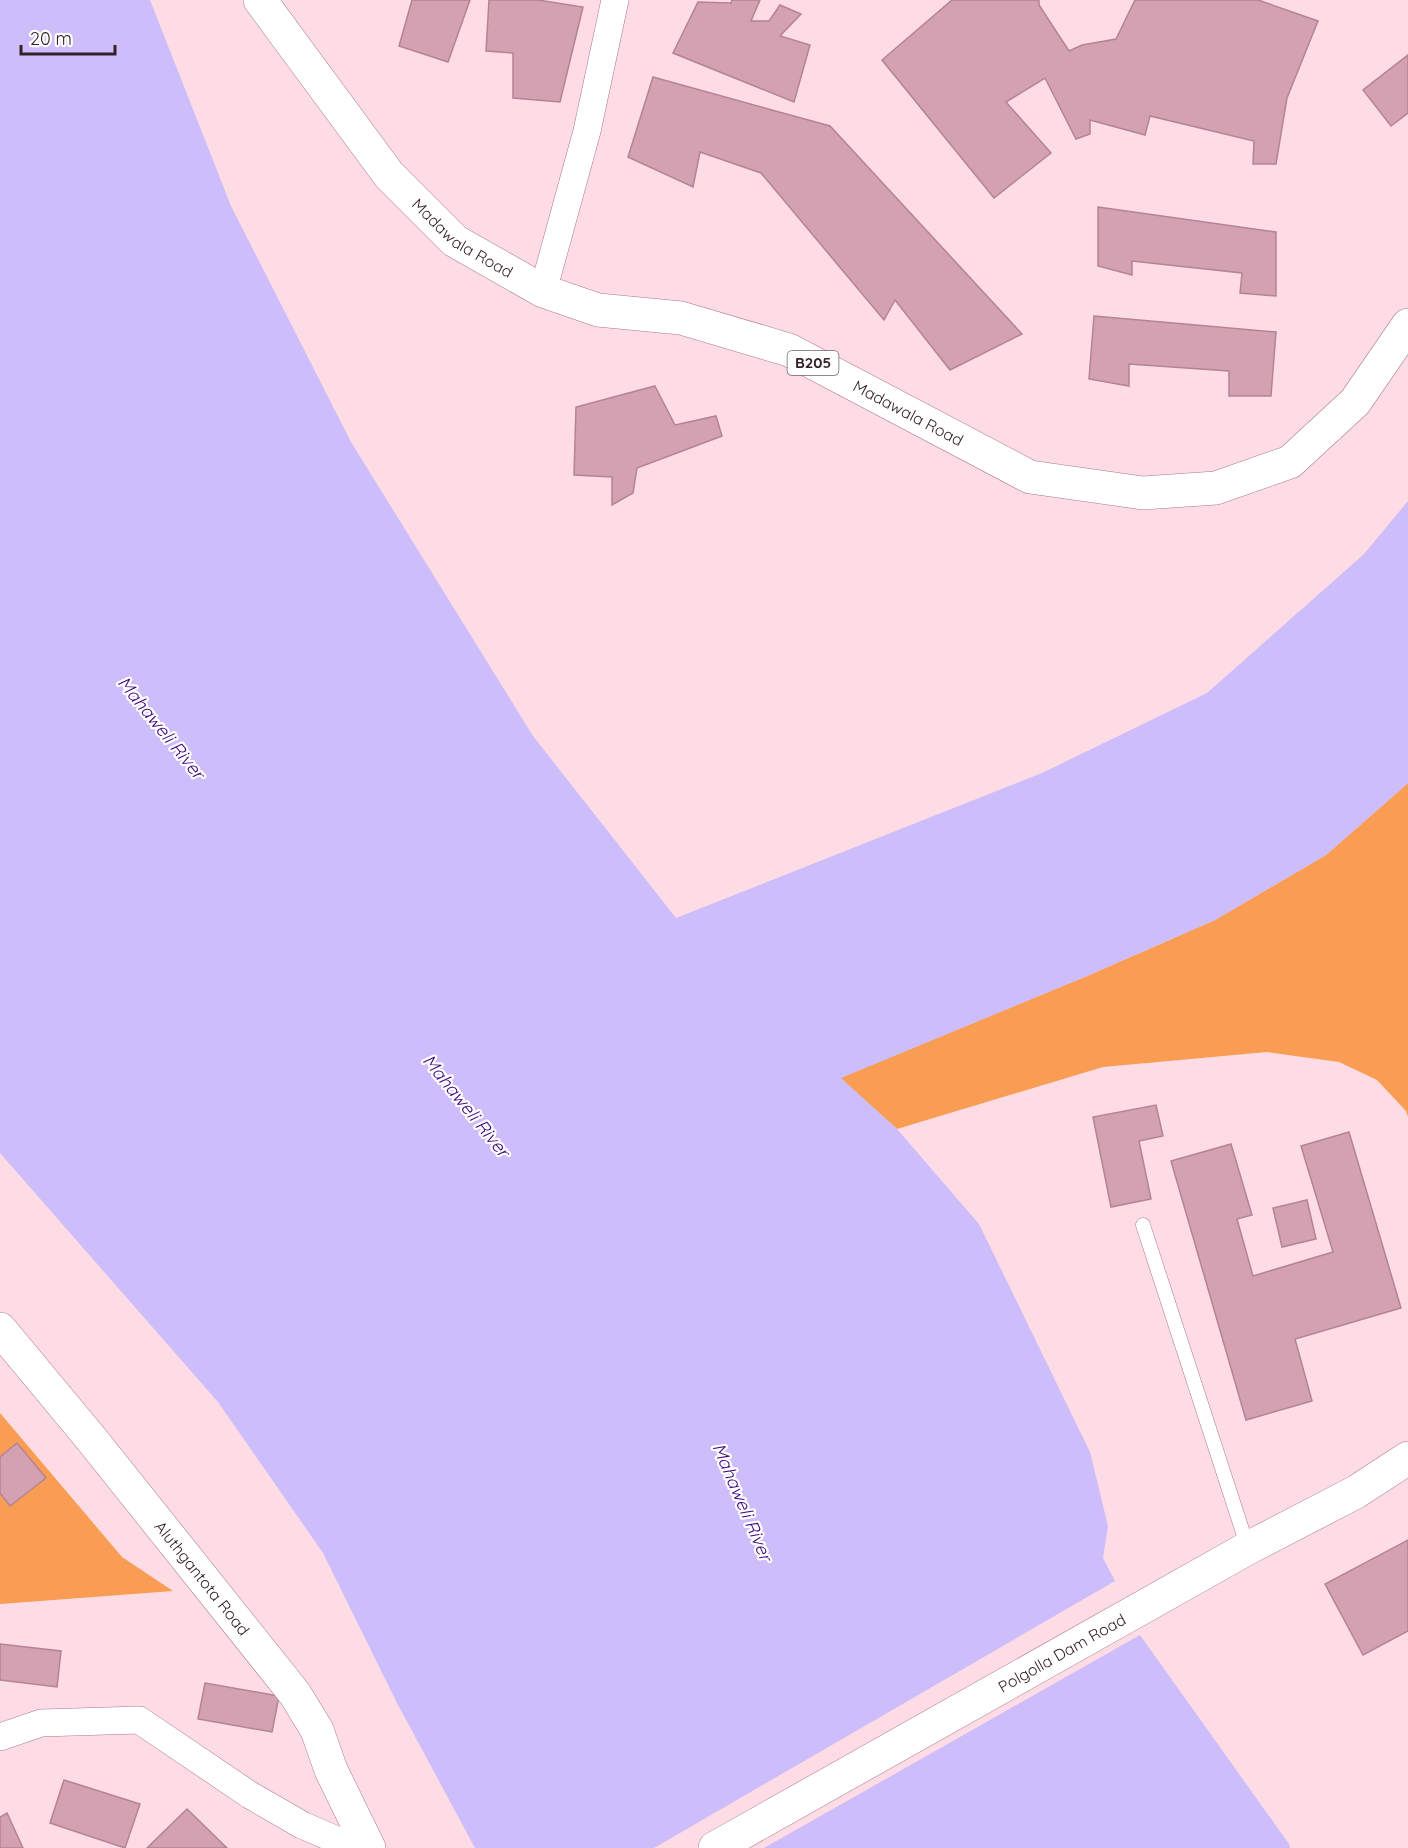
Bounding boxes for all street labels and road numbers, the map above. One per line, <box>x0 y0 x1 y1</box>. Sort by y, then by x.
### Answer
street label: Madawala Road <box>408 194 516 282</box>
road number: B205 <box>788 351 838 375</box>
street label: Madawala Road <box>850 376 967 450</box>
street label: Aluthgantota Road <box>151 1517 254 1639</box>
street label: Polgolla Dam Road <box>994 1609 1129 1697</box>

